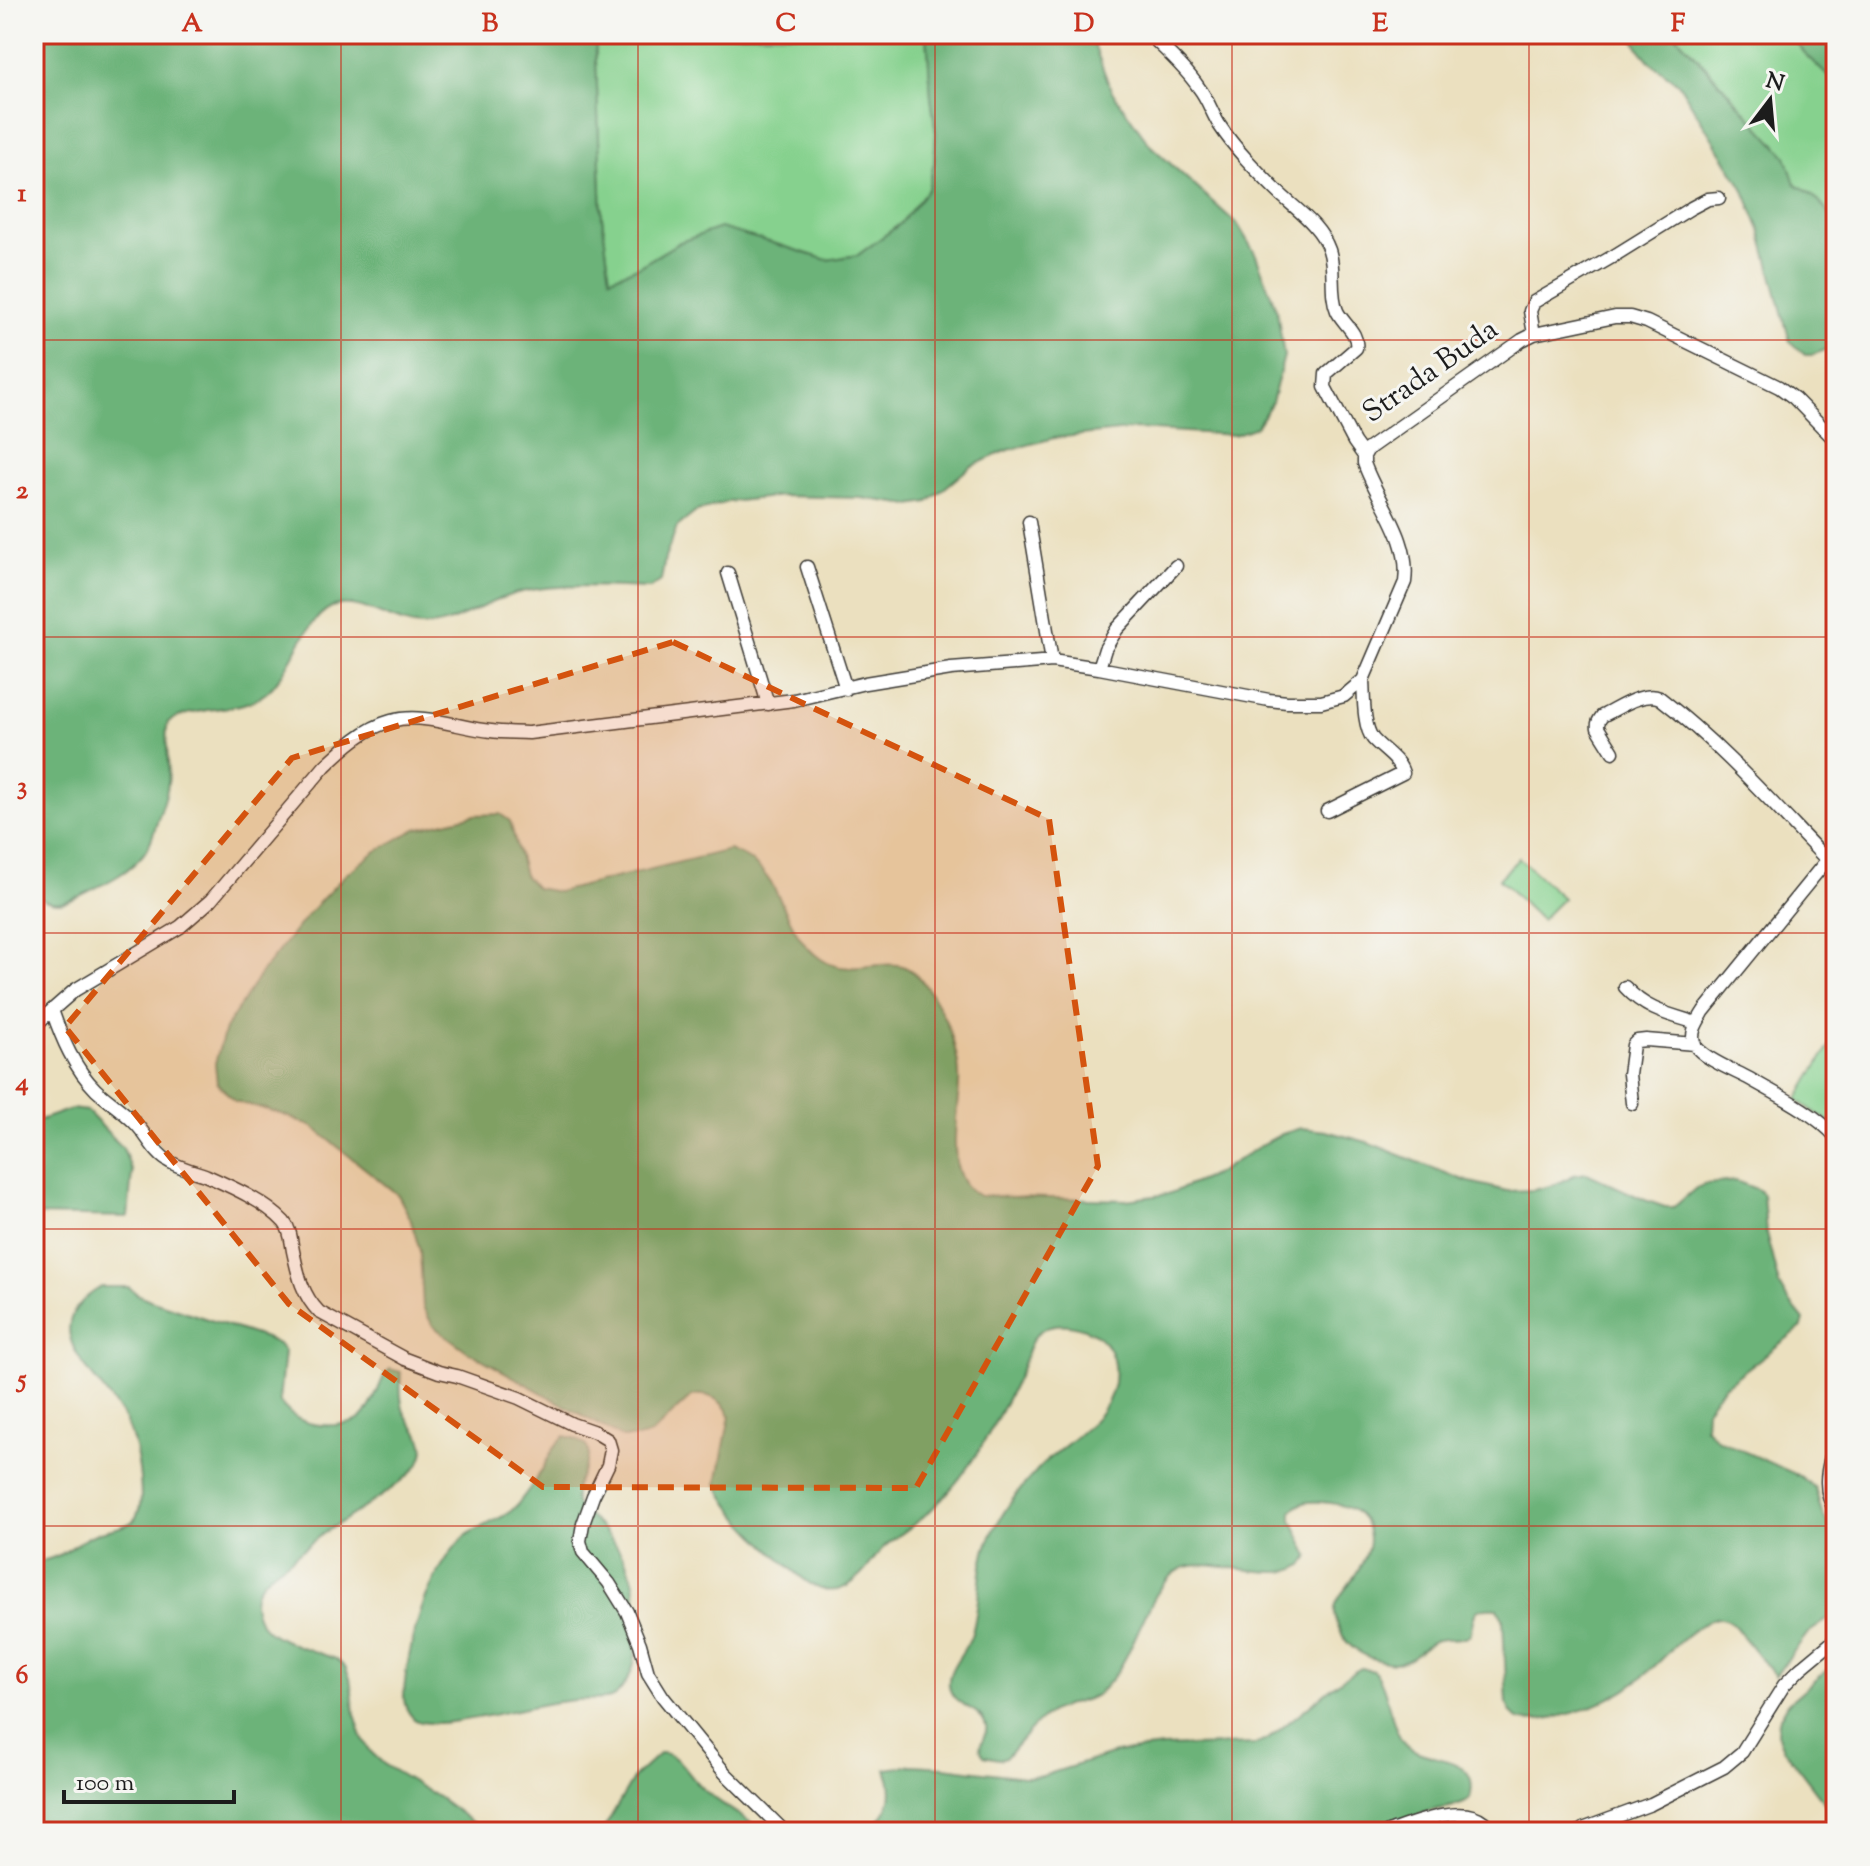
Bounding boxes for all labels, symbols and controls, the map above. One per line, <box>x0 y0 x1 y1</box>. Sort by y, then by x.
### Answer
text: A <box>181 6 203 43</box>
text: B <box>482 6 499 43</box>
text: C <box>776 6 796 43</box>
text: D <box>1074 6 1094 43</box>
text: E <box>1372 6 1388 43</box>
text: F <box>1671 6 1686 43</box>
north arrow <box>1730 60 1810 140</box>
text: N <box>1762 66 1788 102</box>
text: 1 <box>18 176 27 213</box>
street label: Strada Buda <box>1354 309 1508 435</box>
text: 2 <box>16 473 29 510</box>
text: 3 <box>17 769 27 806</box>
text: 4 <box>14 1065 29 1102</box>
text: 5 <box>16 1362 27 1399</box>
text: 6 <box>16 1658 29 1695</box>
scale bar <box>64 1754 234 1804</box>
text: 100 m <box>76 1767 134 1801</box>

